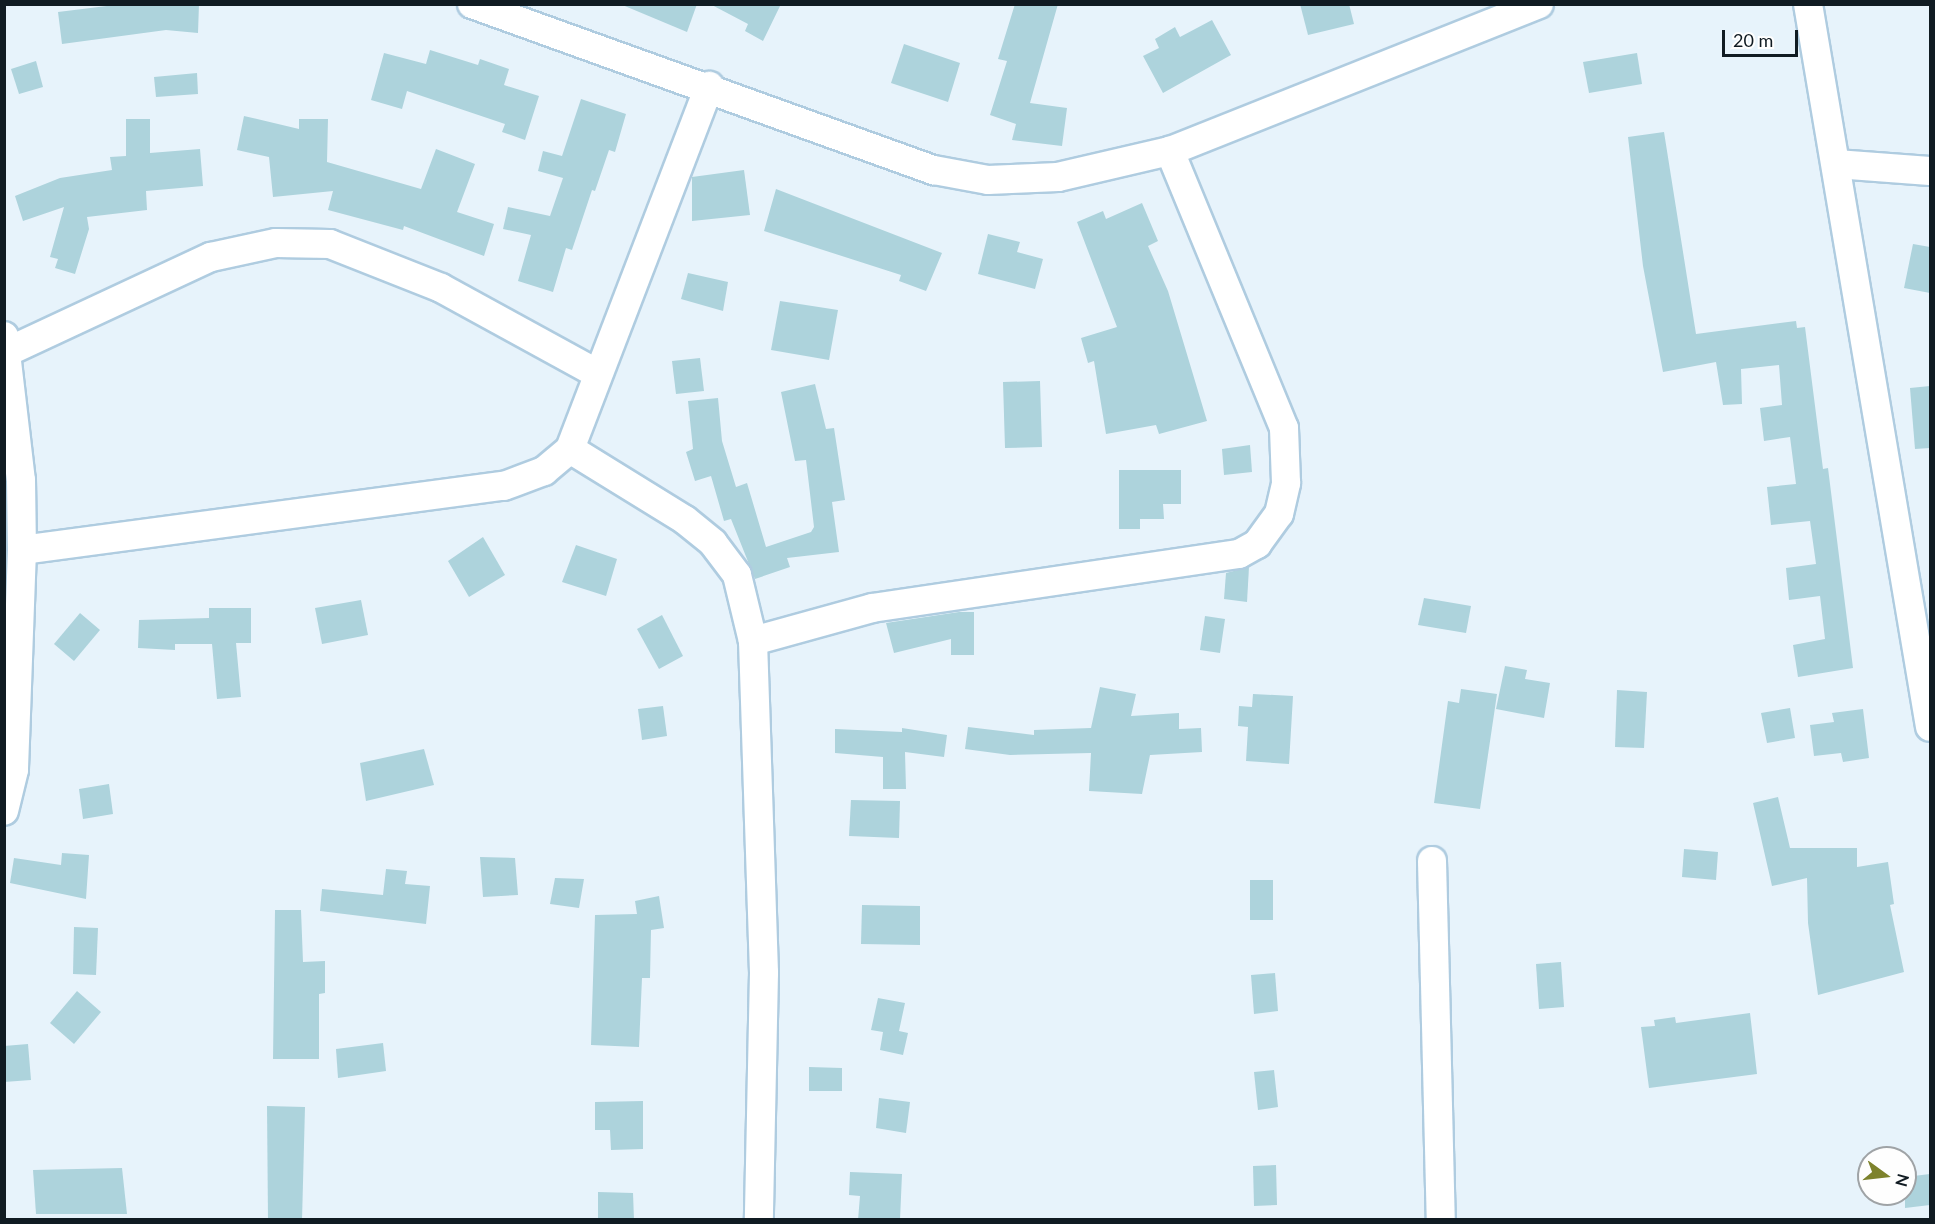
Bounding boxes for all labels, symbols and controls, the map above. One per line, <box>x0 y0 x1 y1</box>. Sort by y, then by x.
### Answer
scale bar <box>1725 18 1802 56</box>
text: 20 m <box>1733 29 1773 51</box>
north arrow <box>1857 1146 1917 1206</box>
text: N <box>1892 1172 1914 1189</box>

